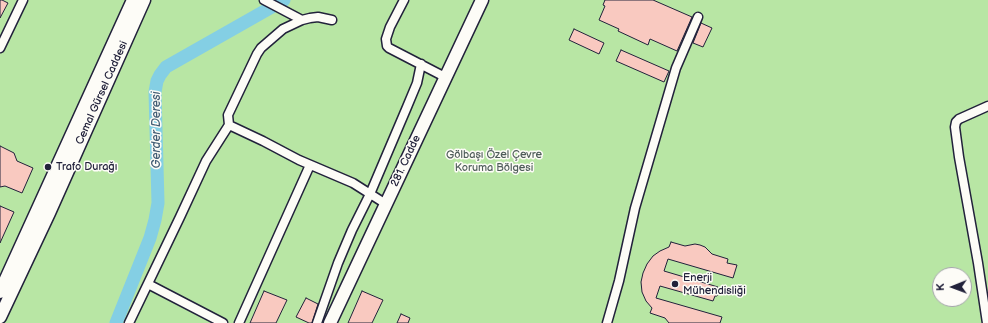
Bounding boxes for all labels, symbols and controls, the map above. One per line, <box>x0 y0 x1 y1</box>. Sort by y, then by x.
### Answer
street label: Cemal Gürsel Caddesi <box>73 39 131 147</box>
water label: Gerder Deresi <box>150 92 164 168</box>
street label: 281. Cadde <box>388 133 424 189</box>
park label: Gölbaşı Özel Çevre Koruma Bölgesi <box>446 148 542 174</box>
place label: Trafo Durağı <box>56 160 117 174</box>
marker: Trafo Durağı <box>43 162 53 172</box>
north arrow <box>932 267 972 307</box>
place label: Enerji Mühendisliği <box>683 271 746 297</box>
marker: Enerji Mühendisliği <box>670 279 680 289</box>
text: K <box>934 283 947 291</box>

